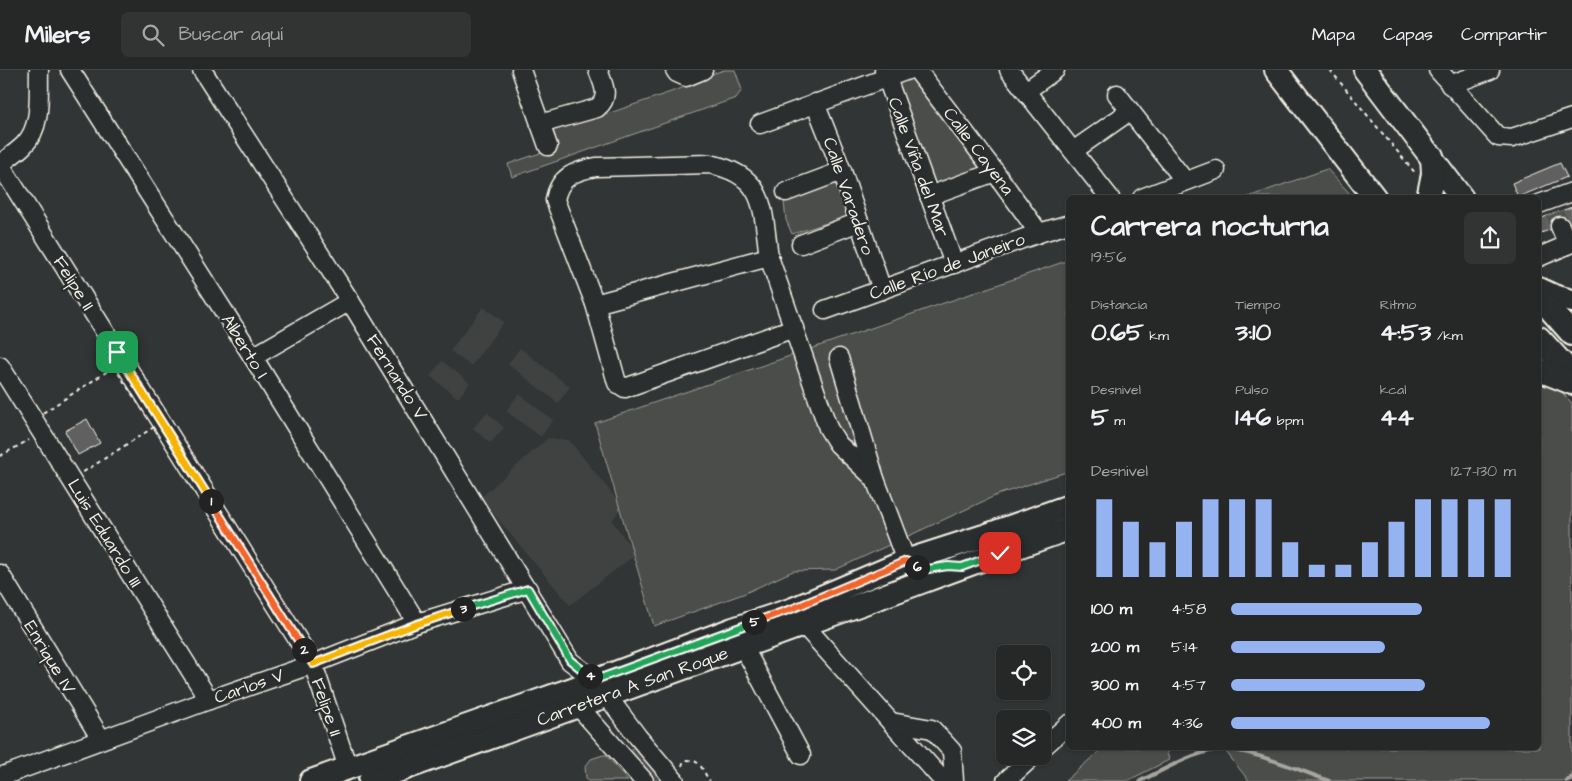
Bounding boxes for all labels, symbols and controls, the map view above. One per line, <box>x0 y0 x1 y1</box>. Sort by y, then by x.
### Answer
search box <box>121 12 471 57</box>
text: Milers <box>25 18 91 52</box>
icon: search <box>139 21 167 49</box>
text: Buscar aquí <box>179 21 283 48</box>
text: Mapa <box>1312 22 1355 47</box>
text: Capas <box>1383 22 1433 47</box>
text: Compartir <box>1461 22 1547 47</box>
street label: Calle Viña del Mar <box>882 94 955 241</box>
street label: Calle Cayena <box>936 102 1020 201</box>
street label: Calle Varadero <box>817 134 880 258</box>
text: Carrera nocturna <box>1091 207 1329 246</box>
button: share <box>1464 212 1516 264</box>
street label: Calle Río de Janeiro <box>866 227 1028 306</box>
text: 19:56 <box>1091 246 1126 268</box>
street label: Felipe II <box>47 251 100 315</box>
text: Distancia <box>1091 295 1147 315</box>
text: Tiempo <box>1235 295 1280 315</box>
text: Ritmo <box>1380 295 1416 315</box>
street label: Alberto I <box>215 309 274 383</box>
text: 0.65 <box>1091 315 1144 350</box>
text: 3:10 <box>1235 315 1271 350</box>
text: 4:53 <box>1380 315 1431 350</box>
text: km <box>1144 326 1169 346</box>
text: /km <box>1431 326 1463 346</box>
street label: Fernando V <box>360 329 433 425</box>
pin <box>96 331 138 373</box>
icon: arrive <box>103 338 131 366</box>
text: Desnivel <box>1091 380 1141 400</box>
text: Pulso <box>1235 380 1268 400</box>
text: kcal <box>1380 380 1406 400</box>
text: 5 <box>1091 400 1109 435</box>
text: 146 <box>1235 400 1271 435</box>
text: 44 <box>1380 400 1414 435</box>
text: m <box>1109 411 1125 431</box>
text: bpm <box>1271 411 1303 431</box>
text: Desnivel <box>1091 460 1148 482</box>
text: 127–130 m <box>1451 460 1516 482</box>
street label: Luis Eduardo III <box>61 474 148 592</box>
pin: 1 <box>198 488 224 514</box>
text: 1 <box>211 491 212 511</box>
pin <box>979 532 1021 574</box>
icon: check <box>986 539 1014 567</box>
pin: 6 <box>904 554 930 580</box>
text: 6 <box>913 557 922 577</box>
pin: 3 <box>450 596 476 622</box>
text: 100 m <box>1091 598 1132 620</box>
text: 4:58 <box>1171 598 1206 620</box>
text: 3 <box>460 599 467 619</box>
pin: 5 <box>742 610 766 634</box>
text: 5 <box>750 612 759 632</box>
street label: Enrique IV <box>18 616 81 699</box>
text: 200 m <box>1091 636 1139 658</box>
text: 5:14 <box>1171 636 1198 658</box>
pin: 2 <box>292 638 316 662</box>
text: 2 <box>300 640 309 660</box>
street label: Carretera A San Roque <box>533 640 732 733</box>
map controls <box>996 645 1051 765</box>
button: locate <box>996 645 1051 700</box>
street label: Carlos V <box>211 663 287 710</box>
pin: 4 <box>578 664 602 688</box>
text: 4 <box>586 666 595 686</box>
text: 300 m <box>1091 674 1138 696</box>
text: 4:57 <box>1171 674 1206 696</box>
street label: Felipe II <box>305 675 348 740</box>
button: layers <box>996 710 1051 765</box>
text: 400 m <box>1091 712 1141 734</box>
text: 4:36 <box>1171 712 1203 734</box>

